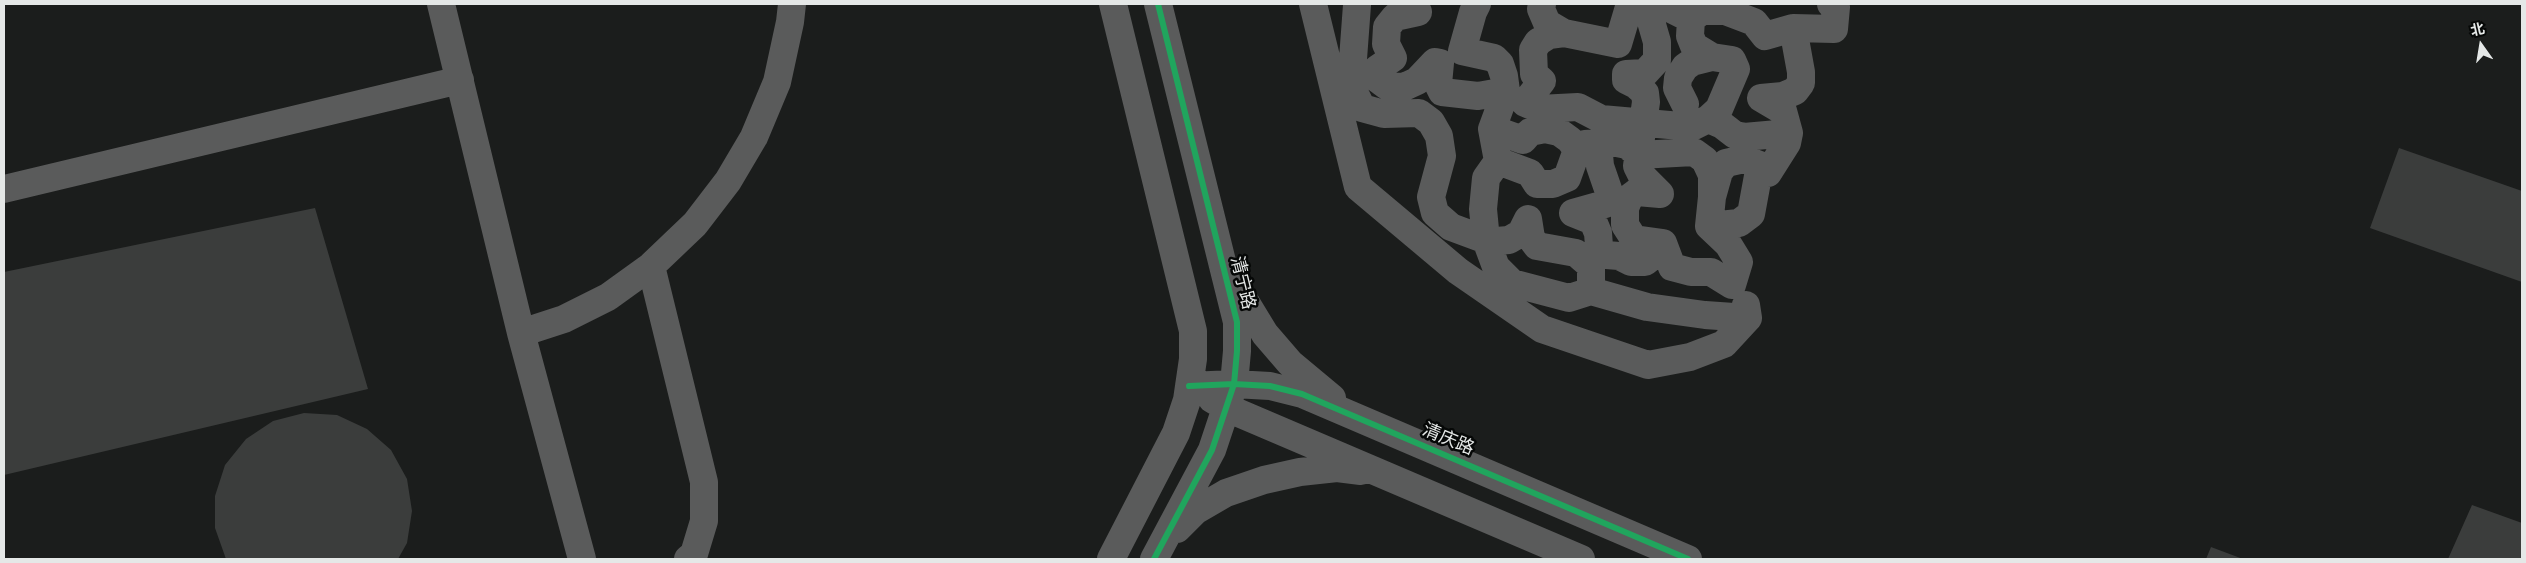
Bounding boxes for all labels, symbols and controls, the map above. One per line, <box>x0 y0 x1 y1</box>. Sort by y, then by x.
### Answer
north arrow <box>2456 20 2506 70</box>
text: 北 <box>2469 20 2486 40</box>
street label: 清宁路 <box>1225 254 1259 312</box>
street label: 清庆路 <box>1419 420 1477 460</box>

